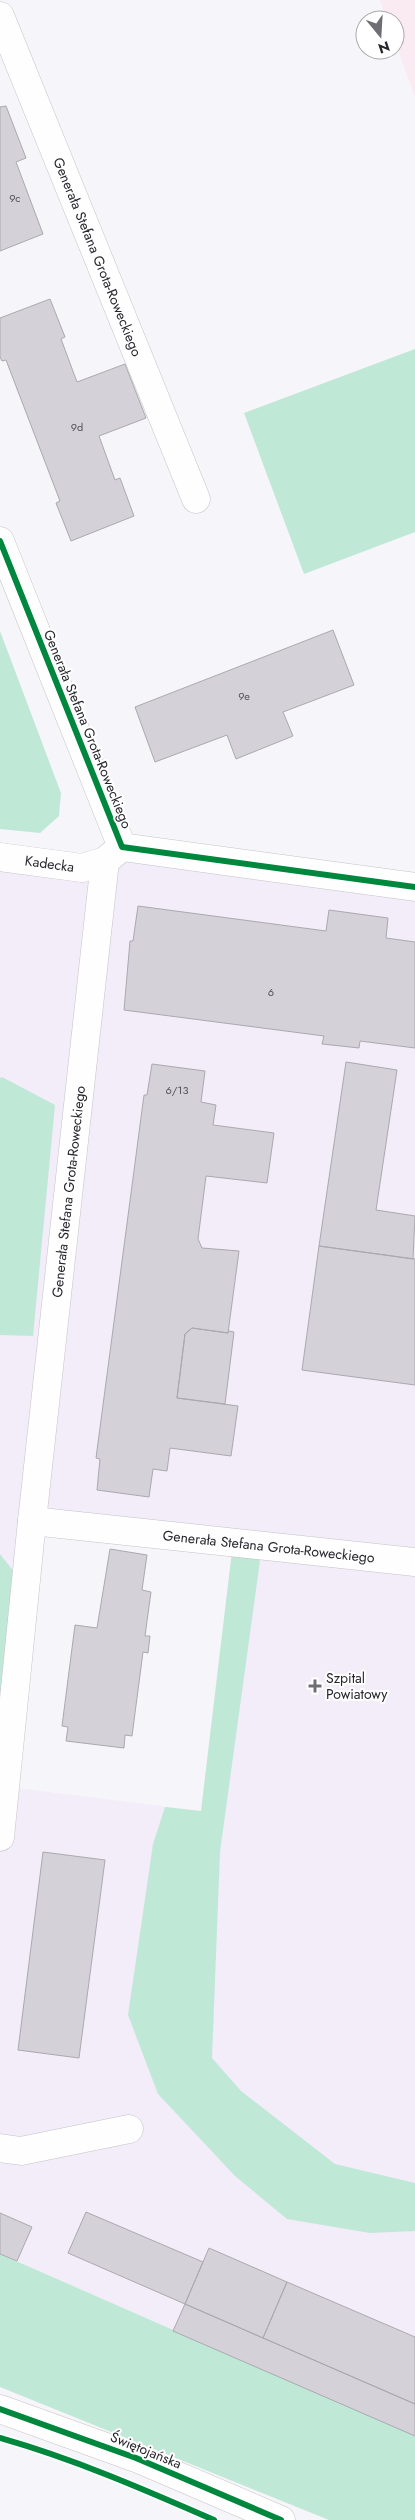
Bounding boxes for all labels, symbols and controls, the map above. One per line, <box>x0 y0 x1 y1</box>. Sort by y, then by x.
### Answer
north arrow <box>355 10 405 60</box>
text: N <box>376 36 392 59</box>
street label: Generała Stefana Grota-Roweckiego <box>48 154 147 360</box>
house number: 9c <box>9 190 21 206</box>
house number: 9d <box>71 419 83 435</box>
street label: Generała Stefana Grota-Roweckiego <box>39 627 137 832</box>
house number: 9e <box>238 688 250 704</box>
street label: Kadecka <box>24 850 75 877</box>
house number: 6 <box>268 984 274 1000</box>
house number: 6/13 <box>166 1082 188 1098</box>
street label: Generała Stefana Grota-Roweckiego <box>47 1084 90 1299</box>
street label: Generała Stefana Grota-Roweckiego <box>162 1525 376 1568</box>
place label: Szpital Powiatowy <box>326 1668 388 1704</box>
marker: Szpital Powiatowy <box>308 1679 322 1693</box>
street label: Świętojańska <box>107 2427 185 2473</box>

